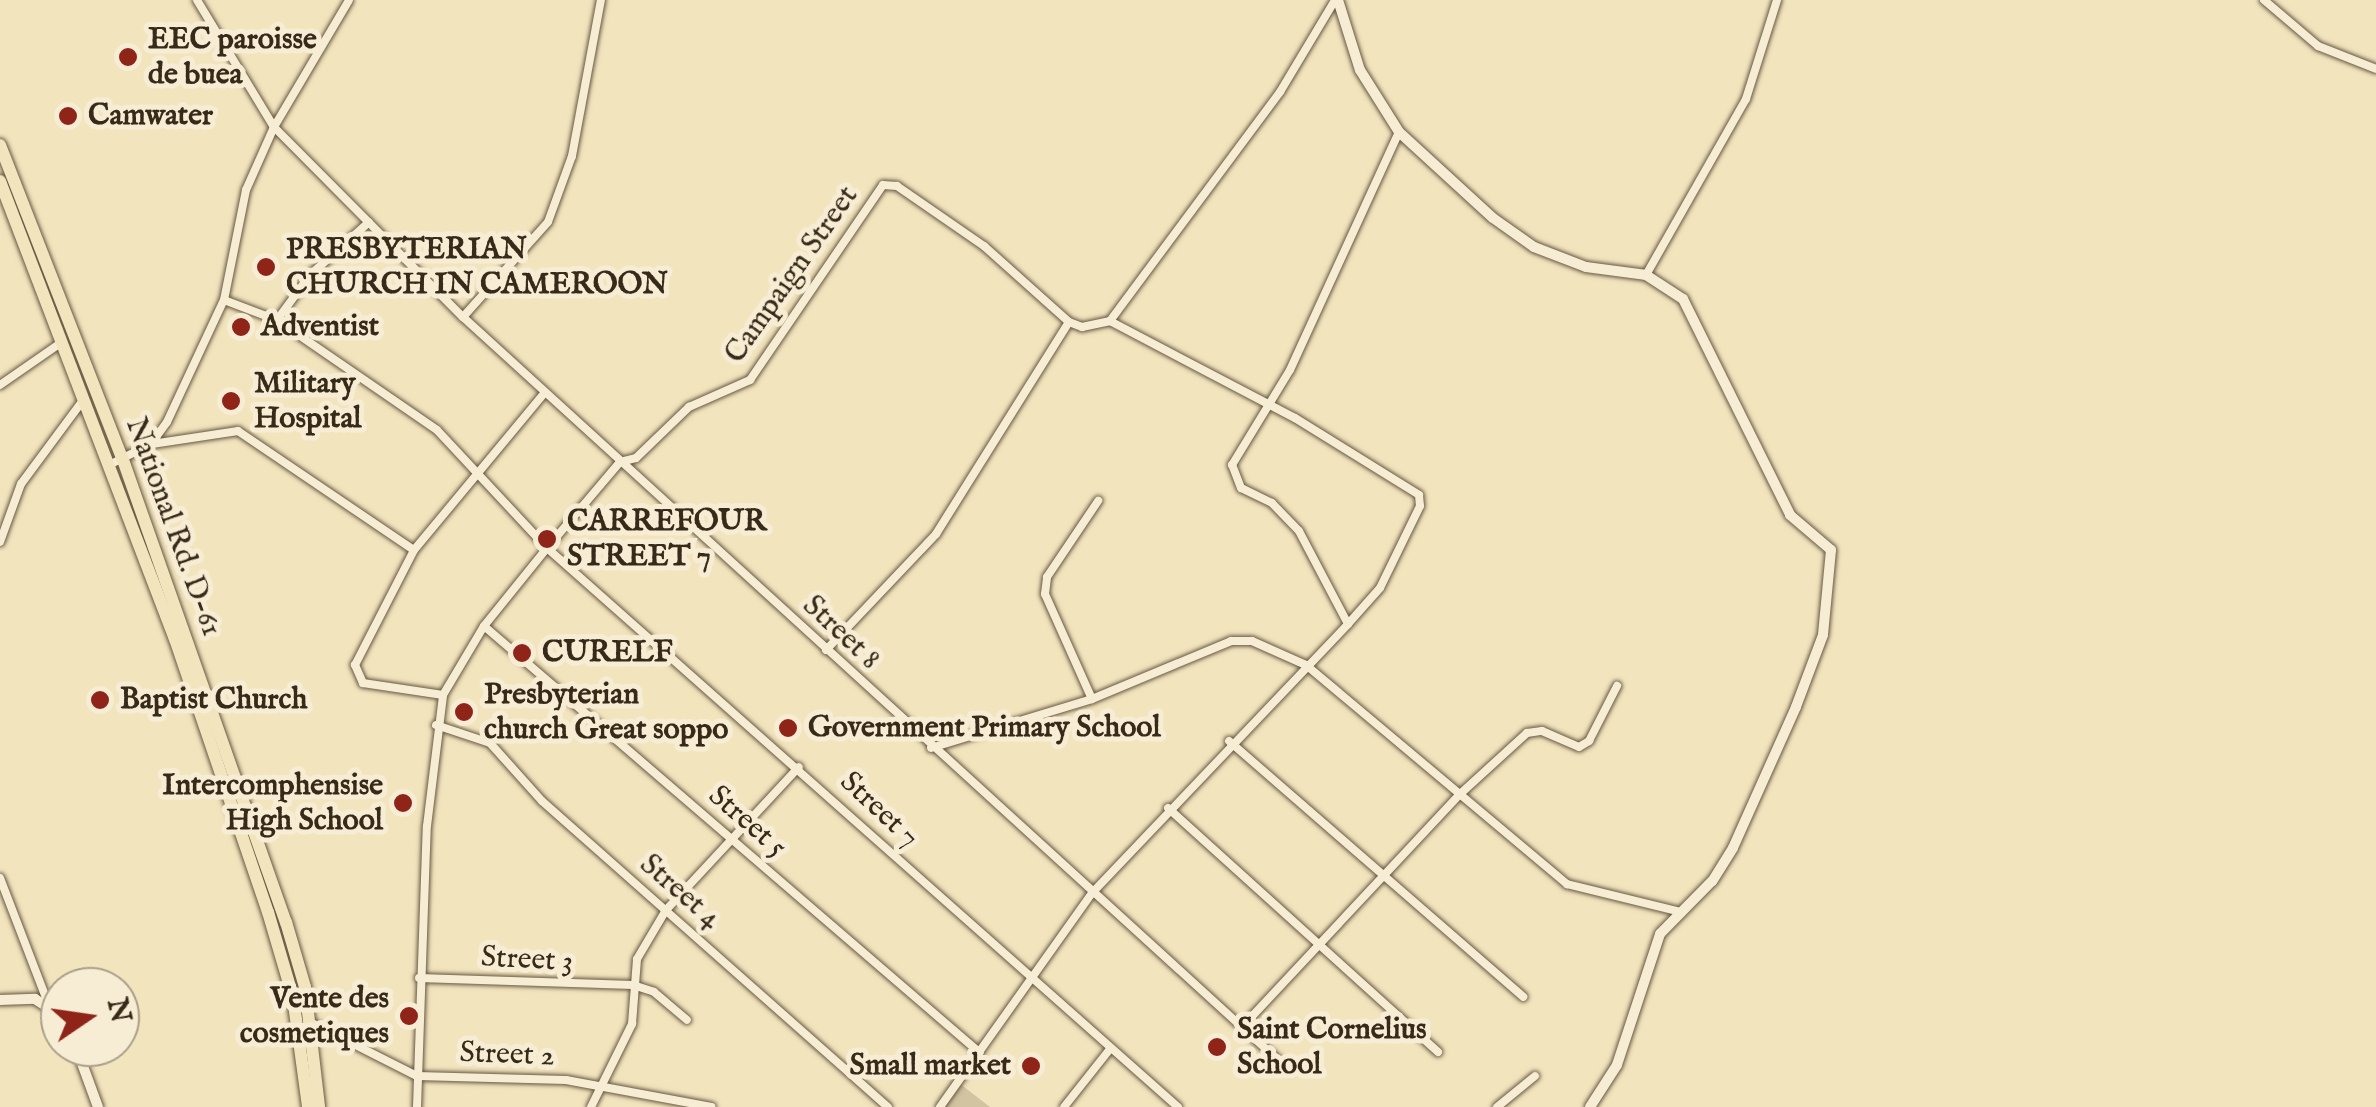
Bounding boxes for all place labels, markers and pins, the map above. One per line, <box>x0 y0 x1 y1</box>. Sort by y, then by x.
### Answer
place label: EEC paroisse de buea <box>148 22 317 92</box>
marker: EEC paroisse de buea <box>117 46 139 68</box>
place label: Camwater <box>88 98 213 134</box>
marker: Camwater <box>57 105 79 127</box>
place label: PRESBYTERIAN CHURCH IN CAMEROON <box>286 232 668 302</box>
marker: PRESBYTERIAN CHURCH IN CAMEROON <box>255 256 277 278</box>
place label: Adventist <box>261 309 379 345</box>
marker: Adventist <box>230 316 252 338</box>
place label: Military Hospital <box>254 366 362 436</box>
marker: Military Hospital <box>218 388 244 414</box>
place label: CARREFOUR STREET 7 <box>567 504 766 574</box>
marker: CARREFOUR STREET 7 <box>536 528 558 550</box>
place label: CURELF <box>542 635 673 671</box>
marker: CURELF <box>511 642 533 664</box>
place label: Presbyterian church Great soppo <box>484 677 728 748</box>
place label: Baptist Church <box>120 682 307 718</box>
marker: Baptist Church <box>89 689 111 711</box>
marker: Presbyterian church Great soppo <box>453 701 475 723</box>
place label: Government Primary School <box>808 710 1161 746</box>
marker: Government Primary School <box>777 717 799 739</box>
place label: Intercomphensise High School <box>162 768 383 838</box>
marker: Intercomphensise High School <box>392 792 414 814</box>
place label: Vente des cosmetiques <box>240 981 389 1052</box>
marker: Vente des cosmetiques <box>398 1005 420 1027</box>
place label: Saint Cornelius School <box>1237 1012 1427 1082</box>
marker: Saint Cornelius School <box>1206 1036 1228 1058</box>
place label: Small market <box>850 1048 1011 1084</box>
marker: Small market <box>1020 1055 1042 1077</box>

